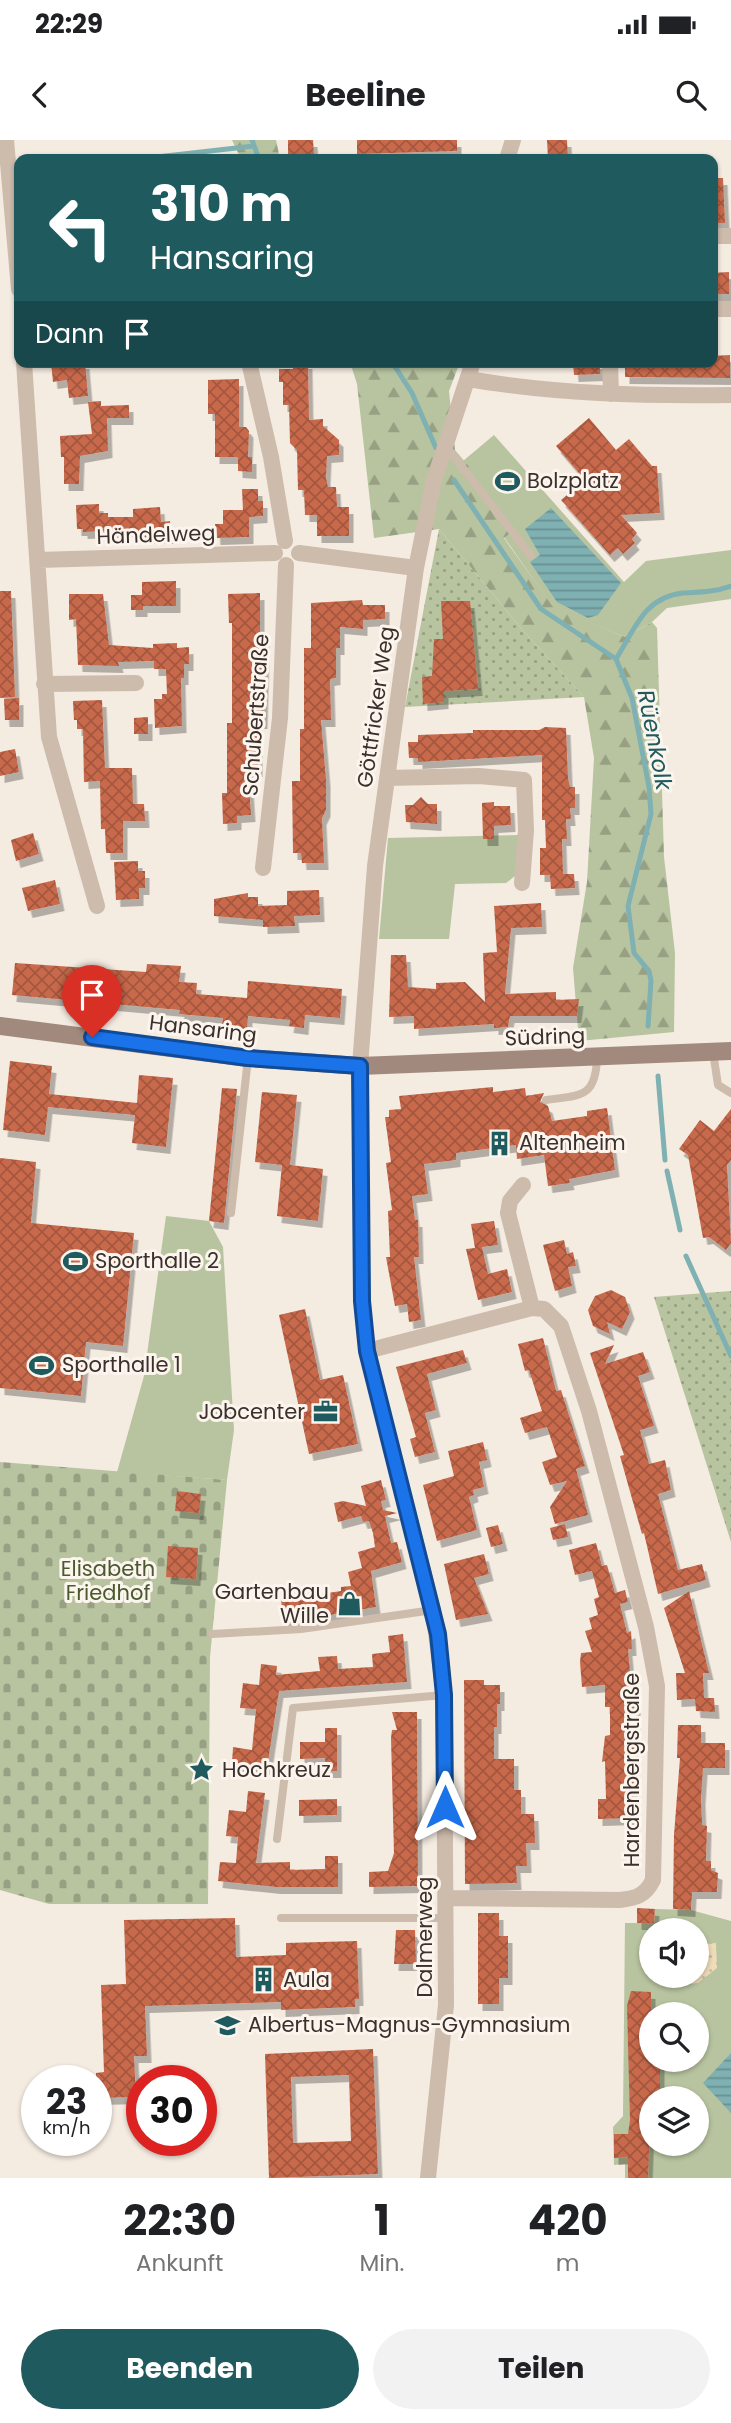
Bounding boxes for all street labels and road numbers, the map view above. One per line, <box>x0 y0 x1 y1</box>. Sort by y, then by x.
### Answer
street label: Händelweg <box>96 518 216 551</box>
street label: Göttfricker Weg <box>350 624 401 790</box>
street label: Schubertstraße <box>235 633 276 797</box>
street label: Hansaring <box>148 1008 258 1049</box>
street label: Südring <box>504 1021 586 1052</box>
street label: Hardenbergstraße <box>617 1673 646 1867</box>
street label: Dalmerweg <box>410 1876 439 1998</box>

